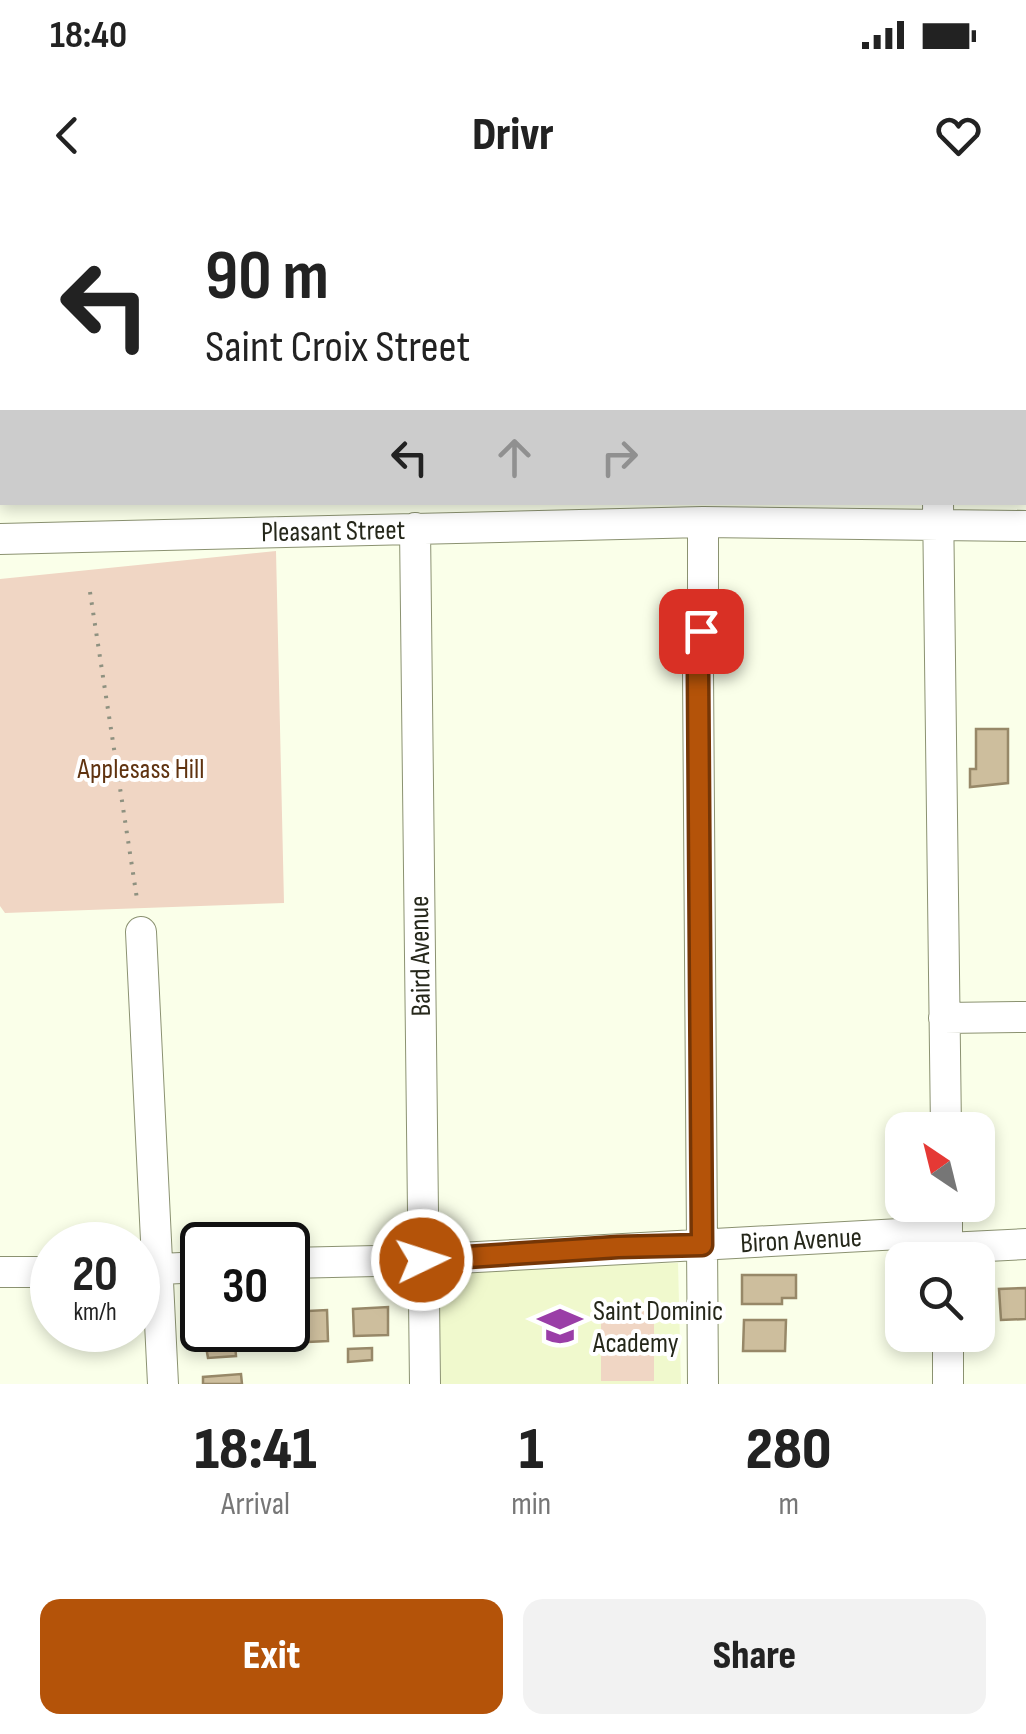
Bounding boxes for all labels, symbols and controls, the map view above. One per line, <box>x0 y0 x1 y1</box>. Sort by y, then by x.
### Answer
text: 18:40 <box>50 13 127 58</box>
icon: back <box>40 108 95 163</box>
text: Drivr <box>472 108 554 163</box>
icon: heart <box>931 108 986 163</box>
text: 90 m <box>205 235 329 319</box>
icon: left <box>40 240 170 370</box>
text: Saint Croix Street <box>205 320 470 375</box>
icon: left <box>382 430 437 485</box>
icon: ahead <box>487 430 542 485</box>
icon: right <box>592 430 647 485</box>
street label: Pleasant Street <box>261 514 405 549</box>
pin <box>659 589 744 674</box>
icon: arrive <box>674 604 729 659</box>
park label: Applesass Hill <box>77 753 204 786</box>
street label: Baird Avenue <box>403 895 438 1017</box>
north arrow <box>885 1112 995 1222</box>
map controls <box>885 1112 995 1352</box>
position arrow <box>370 1208 474 1312</box>
street label: Biron Avenue <box>739 1221 863 1260</box>
speed limit sign: 30 <box>180 1222 310 1352</box>
button: search <box>885 1242 995 1352</box>
text: 20 <box>72 1245 118 1305</box>
place label: Saint Dominic Academy <box>592 1295 723 1360</box>
text: km/h <box>73 1297 117 1328</box>
school or university icon: Saint Dominic Academy <box>536 1302 584 1350</box>
text: 18:41 <box>195 1414 317 1486</box>
text: 1 <box>519 1414 544 1486</box>
text: 280 <box>746 1414 831 1486</box>
text: Arrival <box>221 1485 290 1524</box>
text: min <box>511 1485 551 1524</box>
text: m <box>778 1485 799 1524</box>
button: Exit <box>40 1599 503 1714</box>
button: Share <box>523 1599 986 1714</box>

